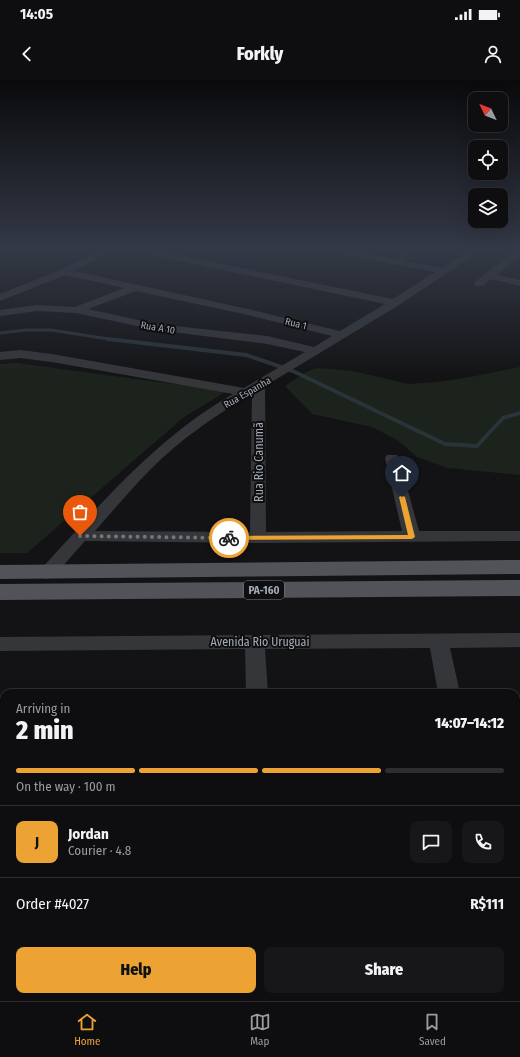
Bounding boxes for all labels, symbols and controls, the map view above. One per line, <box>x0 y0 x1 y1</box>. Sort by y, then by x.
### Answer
text: 14:05 <box>20 5 53 23</box>
icon: back <box>16 43 38 65</box>
text: Forkly <box>237 43 283 65</box>
icon: person <box>482 43 504 65</box>
north arrow <box>468 92 508 132</box>
map controls <box>468 92 508 228</box>
button: locate <box>468 140 508 180</box>
button: layers <box>468 188 508 228</box>
street label: Rua 1 <box>284 316 308 332</box>
street label: Rua A 10 <box>140 319 176 337</box>
street label: Rua Espanha <box>222 375 273 411</box>
street label: Rua Rio Canumã <box>252 422 266 502</box>
pin <box>385 456 419 497</box>
icon: home <box>391 462 413 484</box>
pin <box>63 495 97 536</box>
icon: bag <box>69 501 91 523</box>
courier <box>209 518 249 558</box>
icon: bike <box>218 527 240 549</box>
road number: PA-160 <box>244 581 284 599</box>
street label: Avenida Rio Uruguai <box>211 635 309 649</box>
text: Arriving in <box>16 701 70 716</box>
text: 14:07–14:12 <box>435 714 504 732</box>
text: 2 min <box>16 715 74 746</box>
text: On the way · 100 m <box>16 779 116 794</box>
button: chat <box>410 821 452 863</box>
button: phone <box>462 821 504 863</box>
text: Jordan <box>68 825 109 843</box>
text: J <box>35 833 39 851</box>
text: Courier · 4.8 <box>68 843 131 858</box>
text: Order #4027 <box>16 895 89 913</box>
text: R$111 <box>470 895 504 913</box>
button: Help <box>16 947 256 993</box>
button: Share <box>264 947 504 993</box>
tab: Home <box>74 1011 100 1048</box>
tab: Map <box>249 1011 271 1048</box>
tab: Saved <box>419 1011 446 1048</box>

